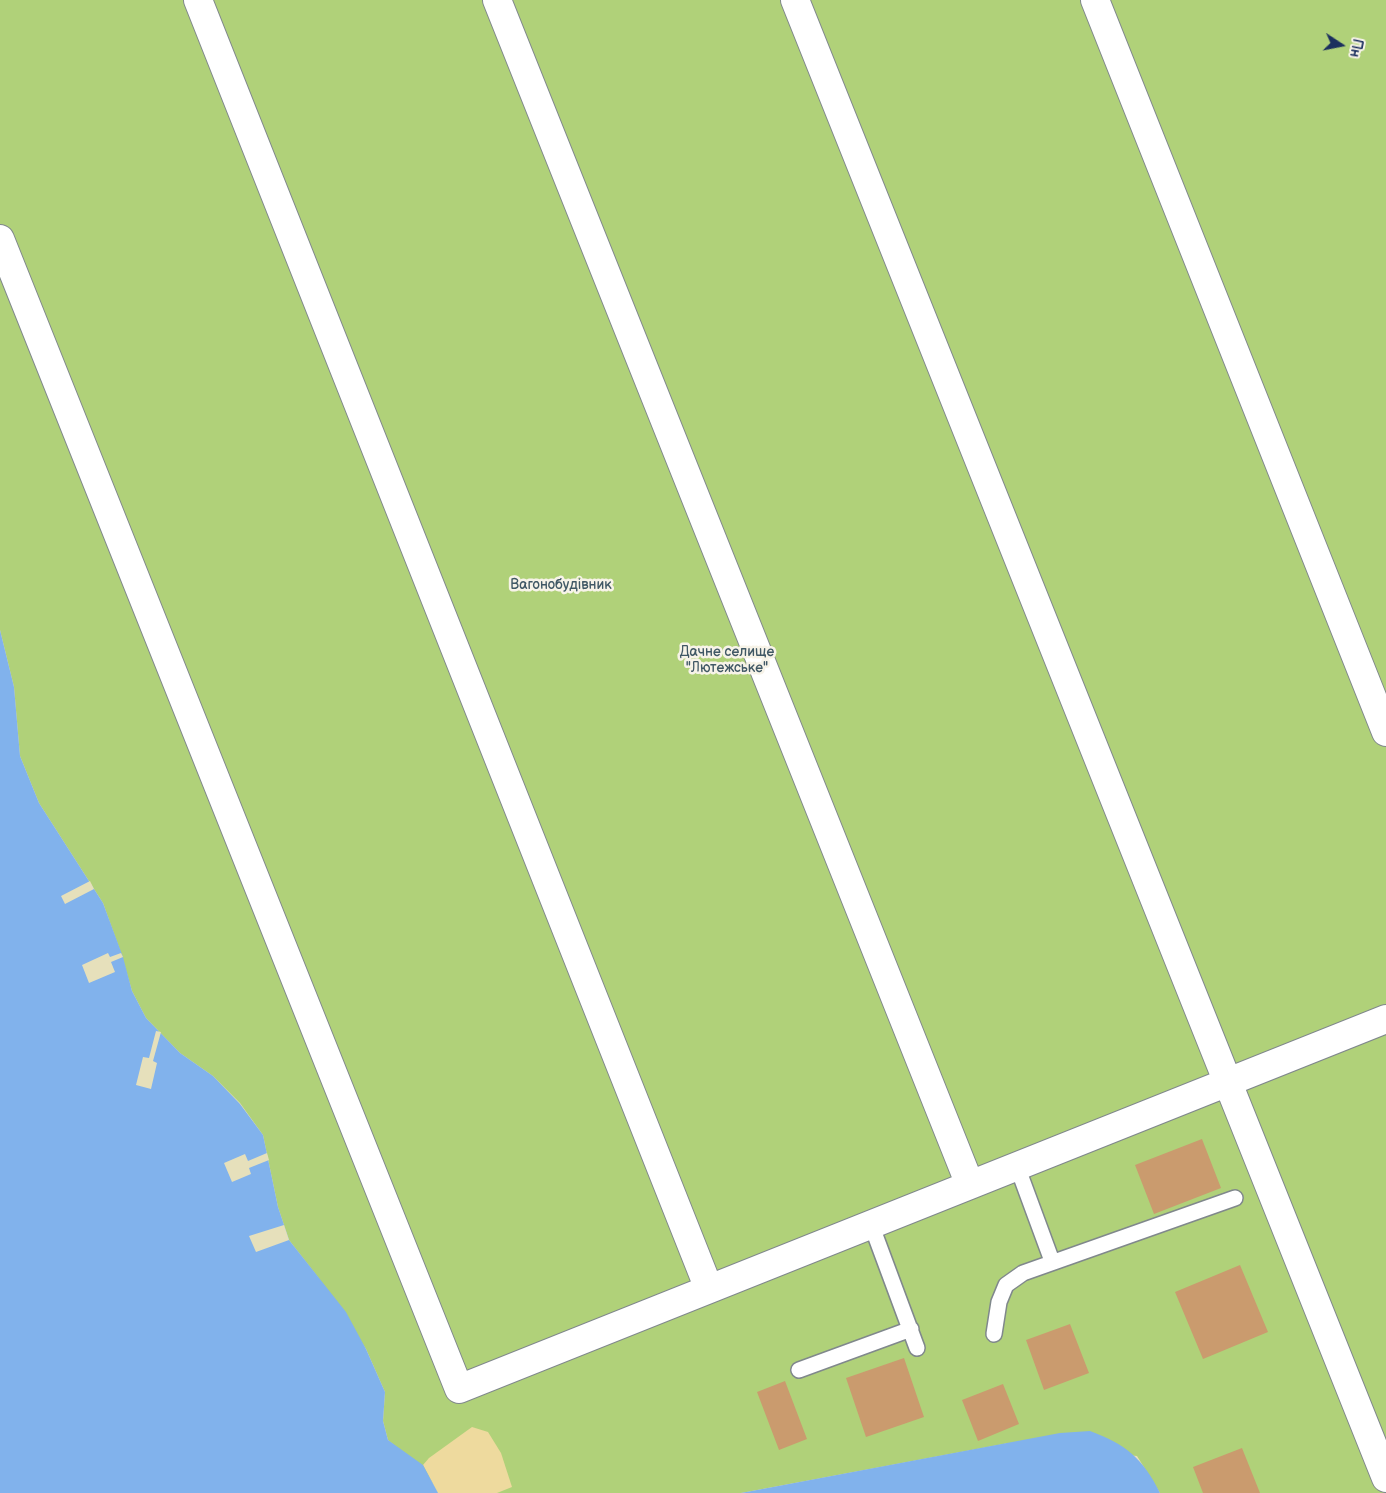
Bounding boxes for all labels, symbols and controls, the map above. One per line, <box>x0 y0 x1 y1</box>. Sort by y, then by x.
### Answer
north arrow <box>1316 20 1366 70</box>
text: Пн <box>1346 37 1366 59</box>
park label: Вагонобудівник <box>510 577 612 593</box>
park label: Дачне селище "Лютежське" <box>680 644 774 676</box>

